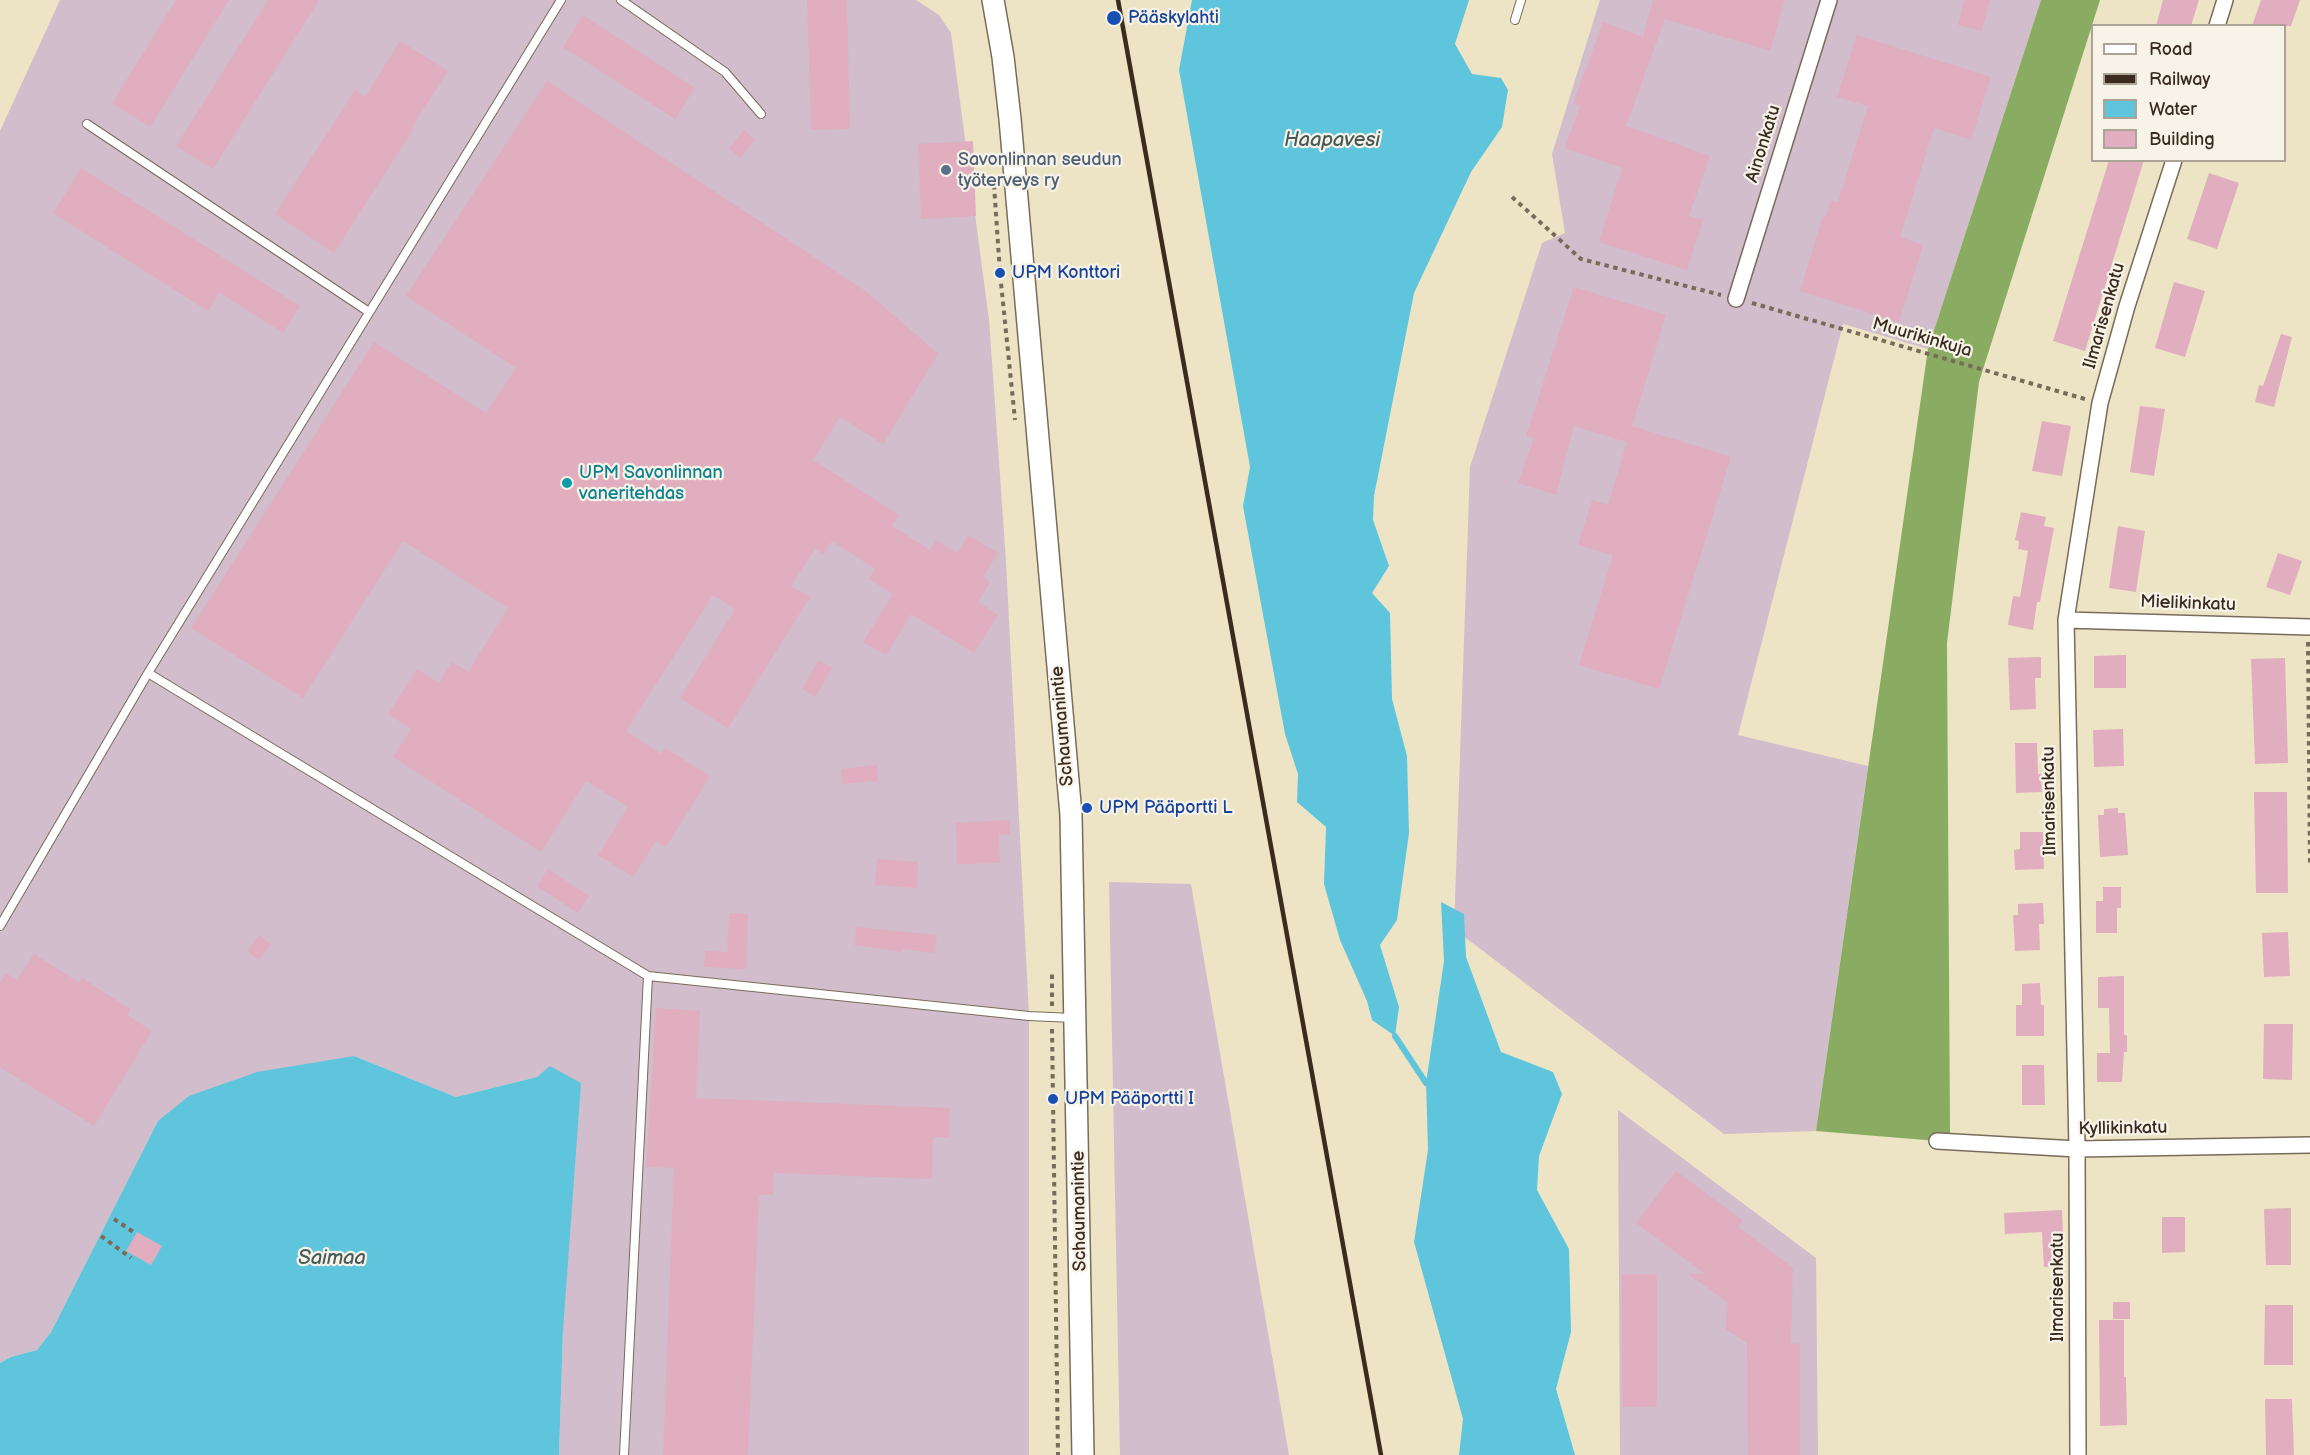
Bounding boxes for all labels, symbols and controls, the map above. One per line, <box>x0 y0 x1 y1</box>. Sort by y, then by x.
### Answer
place label: Pääskylahti <box>1128 7 1219 29</box>
marker: Pääskylahti <box>1105 9 1123 27</box>
legend <box>2091 24 2286 162</box>
text: Road <box>2149 39 2193 60</box>
text: Railway <box>2149 69 2211 90</box>
text: Water <box>2149 99 2197 120</box>
street label: Ainonkatu <box>1742 103 1786 185</box>
water label: Haapavesi <box>1284 129 1380 153</box>
text: Building <box>2149 129 2215 150</box>
place label: Savonlinnan seudun työterveys ry <box>958 149 1122 192</box>
marker: Savonlinnan seudun työterveys ry <box>939 163 953 177</box>
street label: Ilmarisenkatu <box>2080 261 2130 371</box>
place label: UPM Konttori <box>1012 262 1120 284</box>
marker: UPM Konttori <box>993 266 1007 280</box>
street label: Muurikinkuja <box>1870 313 1974 363</box>
place label: UPM Savonlinnan vaneritehdas <box>579 462 723 504</box>
marker: UPM Savonlinnan vaneritehdas <box>560 476 574 490</box>
street label: Mielikinkatu <box>2140 592 2236 616</box>
street label: Schaumanintie <box>1047 665 1079 787</box>
street label: Ilmarisenkatu <box>2038 746 2062 856</box>
place label: UPM Pääportti L <box>1099 797 1233 819</box>
marker: UPM Pääportti L <box>1080 801 1094 815</box>
place label: UPM Pääportti I <box>1065 1088 1194 1110</box>
marker: UPM Pääportti I <box>1046 1092 1060 1106</box>
street label: Kyllikinkatu <box>2078 1117 2168 1141</box>
street label: Schaumanintie <box>1068 1151 1092 1271</box>
street label: Ilmarisenkatu <box>2047 1232 2069 1342</box>
water label: Saimaa <box>298 1247 366 1271</box>

